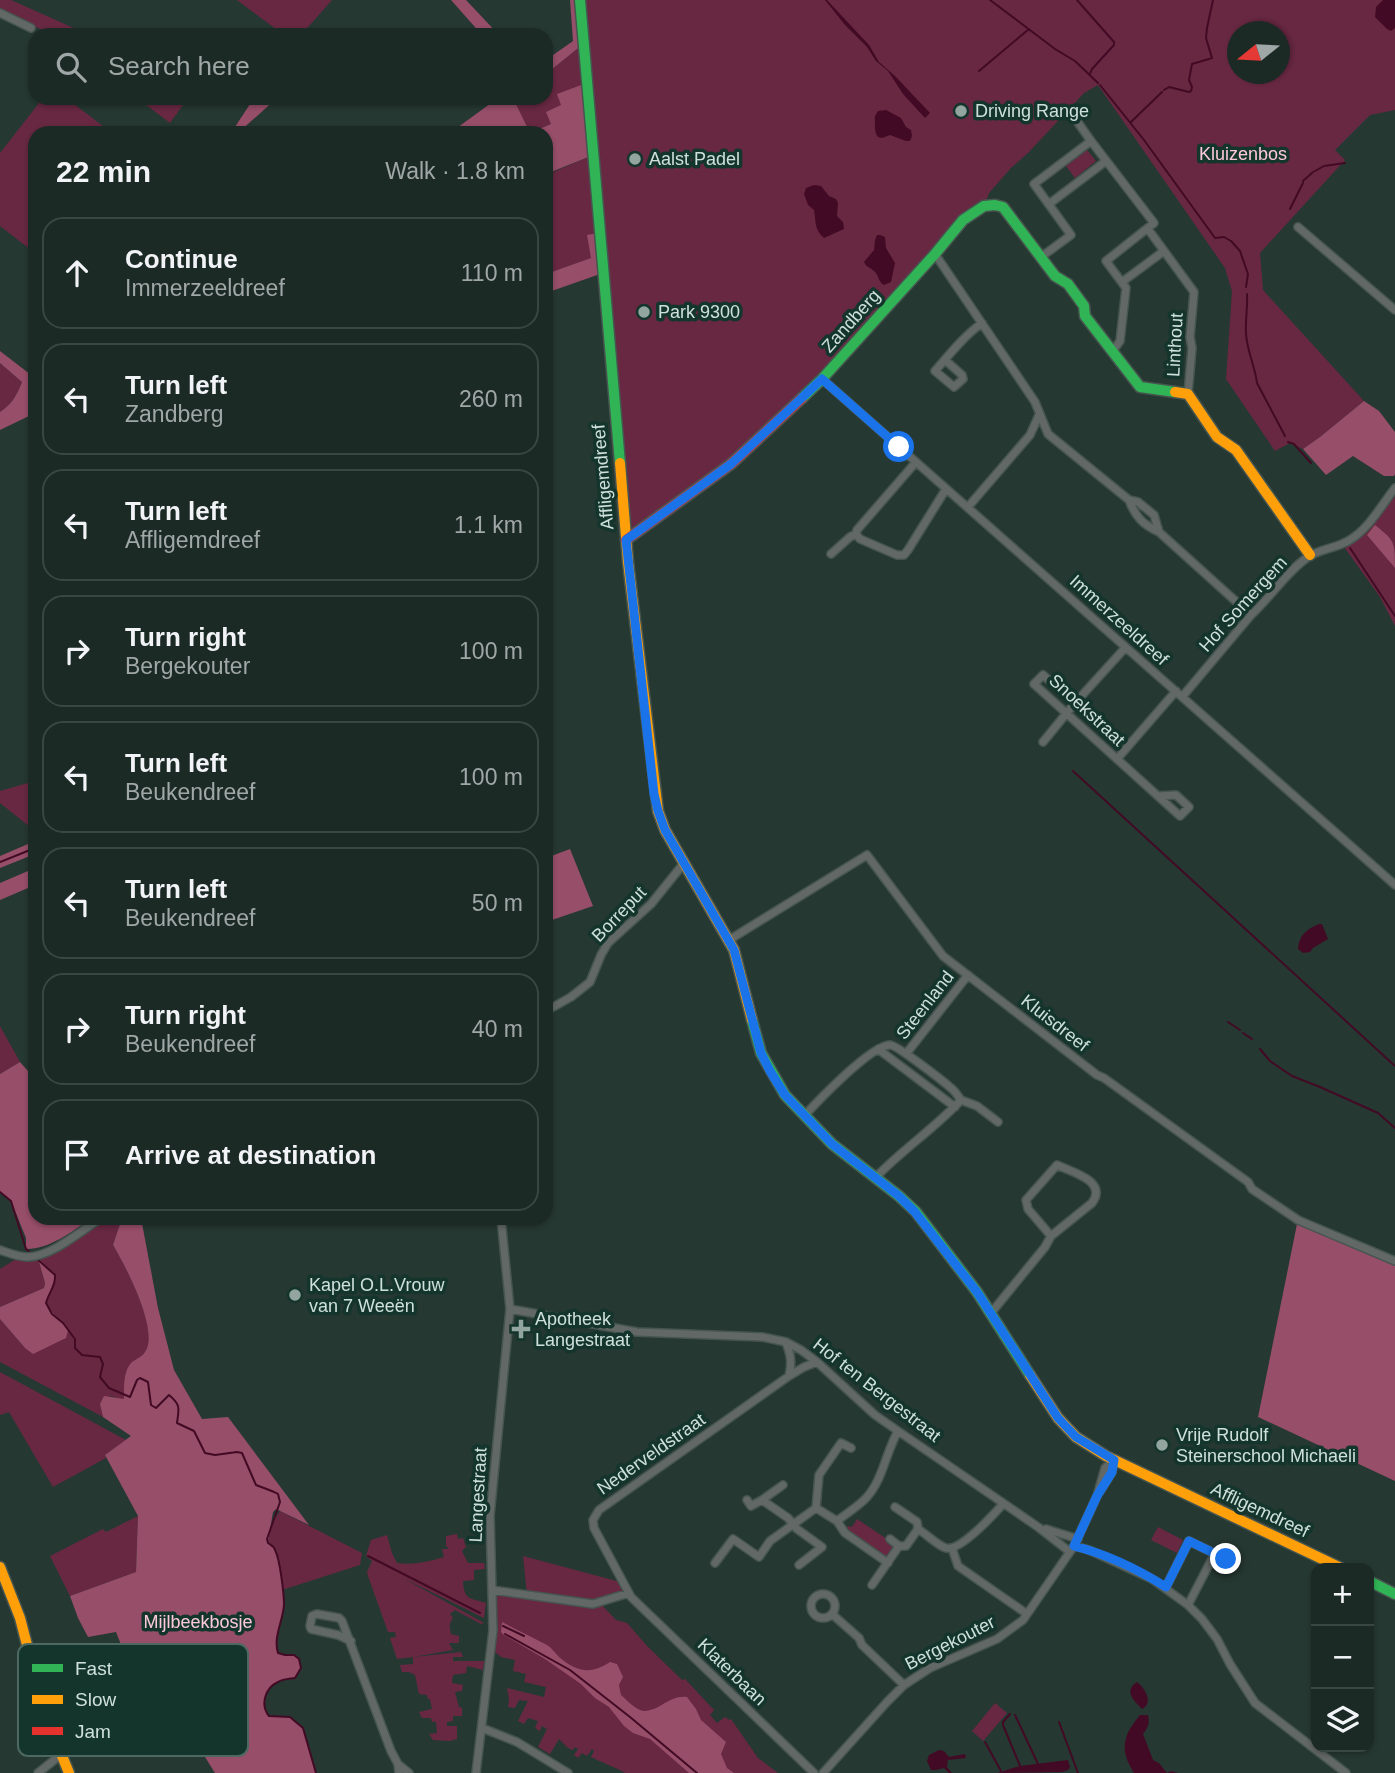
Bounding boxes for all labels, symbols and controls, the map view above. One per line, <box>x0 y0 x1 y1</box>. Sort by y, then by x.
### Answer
north arrow <box>1227 21 1290 84</box>
search box <box>28 28 553 105</box>
icon: search <box>52 48 90 86</box>
text: Search here <box>108 51 250 81</box>
place label: Driving Range <box>975 101 1089 121</box>
marker: Driving Range <box>953 103 969 119</box>
park label: Kluizenbos <box>1199 144 1287 164</box>
place label: Aalst Padel <box>649 149 740 169</box>
marker: Aalst Padel <box>627 151 643 167</box>
text: 22 min <box>56 155 151 188</box>
text: Walk · 1.8 km <box>385 158 525 184</box>
text: Continue <box>125 244 238 274</box>
icon: ahead <box>58 254 96 292</box>
text: 110 m <box>461 260 523 286</box>
text: Immerzeeldreef <box>125 275 285 301</box>
street label: Zandberg <box>818 286 884 356</box>
place label: Park 9300 <box>658 302 740 322</box>
marker: Park 9300 <box>636 304 652 320</box>
street label: Linthout <box>1163 312 1187 378</box>
text: Turn left <box>125 370 227 400</box>
icon: left <box>58 380 96 418</box>
text: 260 m <box>459 386 523 412</box>
text: Zandberg <box>125 401 223 427</box>
street label: Affligemdreef <box>588 422 618 531</box>
route start <box>883 431 914 462</box>
text: Turn left <box>125 496 227 526</box>
icon: left <box>58 506 96 544</box>
text: 1.1 km <box>454 512 523 538</box>
text: Affligemdreef <box>125 527 260 553</box>
street label: Hof Somergem <box>1195 552 1291 656</box>
street label: Immerzeeldreef <box>1066 571 1173 670</box>
text: Turn right <box>125 622 246 652</box>
icon: right <box>58 632 96 670</box>
text: 100 m <box>459 638 523 664</box>
text: Bergekouter <box>125 653 250 679</box>
street label: Snoekstraat <box>1045 670 1129 750</box>
text: Turn left <box>125 748 227 778</box>
icon: left <box>58 758 96 796</box>
text: 100 m <box>459 764 523 790</box>
text: Beukendreef <box>125 779 255 805</box>
text: Turn left <box>125 874 227 904</box>
street label: Borreput <box>588 882 650 946</box>
icon: left <box>58 884 96 922</box>
text: 50 m <box>472 890 523 916</box>
text: Beukendreef <box>125 905 255 931</box>
street label: Steenland <box>892 967 958 1043</box>
street label: Kluisdreef <box>1017 990 1093 1056</box>
text: Turn right <box>125 1000 246 1030</box>
icon: right <box>58 1010 96 1048</box>
text: 40 m <box>472 1016 523 1042</box>
text: Beukendreef <box>125 1031 255 1057</box>
icon: arrive <box>58 1136 96 1174</box>
text: Arrive at destination <box>125 1140 376 1170</box>
place label: Kapel O.L.Vrouw van 7 Weeën <box>309 1275 445 1316</box>
marker: Kapel O.L.Vrouw van 7 Weeën <box>287 1287 303 1303</box>
place label: Apotheek Langestraat <box>535 1309 630 1350</box>
marker: Apotheek Langestraat <box>513 1321 529 1337</box>
street label: Hof ten Bergestraat <box>809 1334 945 1446</box>
street label: Nederveldstraat <box>593 1409 709 1499</box>
place label: Vrije Rudolf Steinerschool Michaeli <box>1176 1425 1356 1466</box>
marker: Vrije Rudolf Steinerschool Michaeli <box>1154 1437 1170 1453</box>
street label: Langestraat <box>466 1447 490 1543</box>
street label: Affligemdreef <box>1208 1479 1313 1542</box>
route end <box>1210 1543 1241 1574</box>
map controls <box>1311 1563 1374 1752</box>
button: + <box>1311 1563 1374 1626</box>
park label: Mijlbeekbosje <box>143 1612 253 1632</box>
street label: Bergekouter <box>902 1612 998 1674</box>
button: − <box>1311 1626 1374 1689</box>
street label: Klaterbaan <box>694 1635 770 1709</box>
legend <box>18 1644 248 1756</box>
text: Fast <box>75 1658 113 1679</box>
text: Slow <box>75 1689 116 1710</box>
button: layers <box>1311 1689 1374 1752</box>
text: Jam <box>75 1721 111 1742</box>

